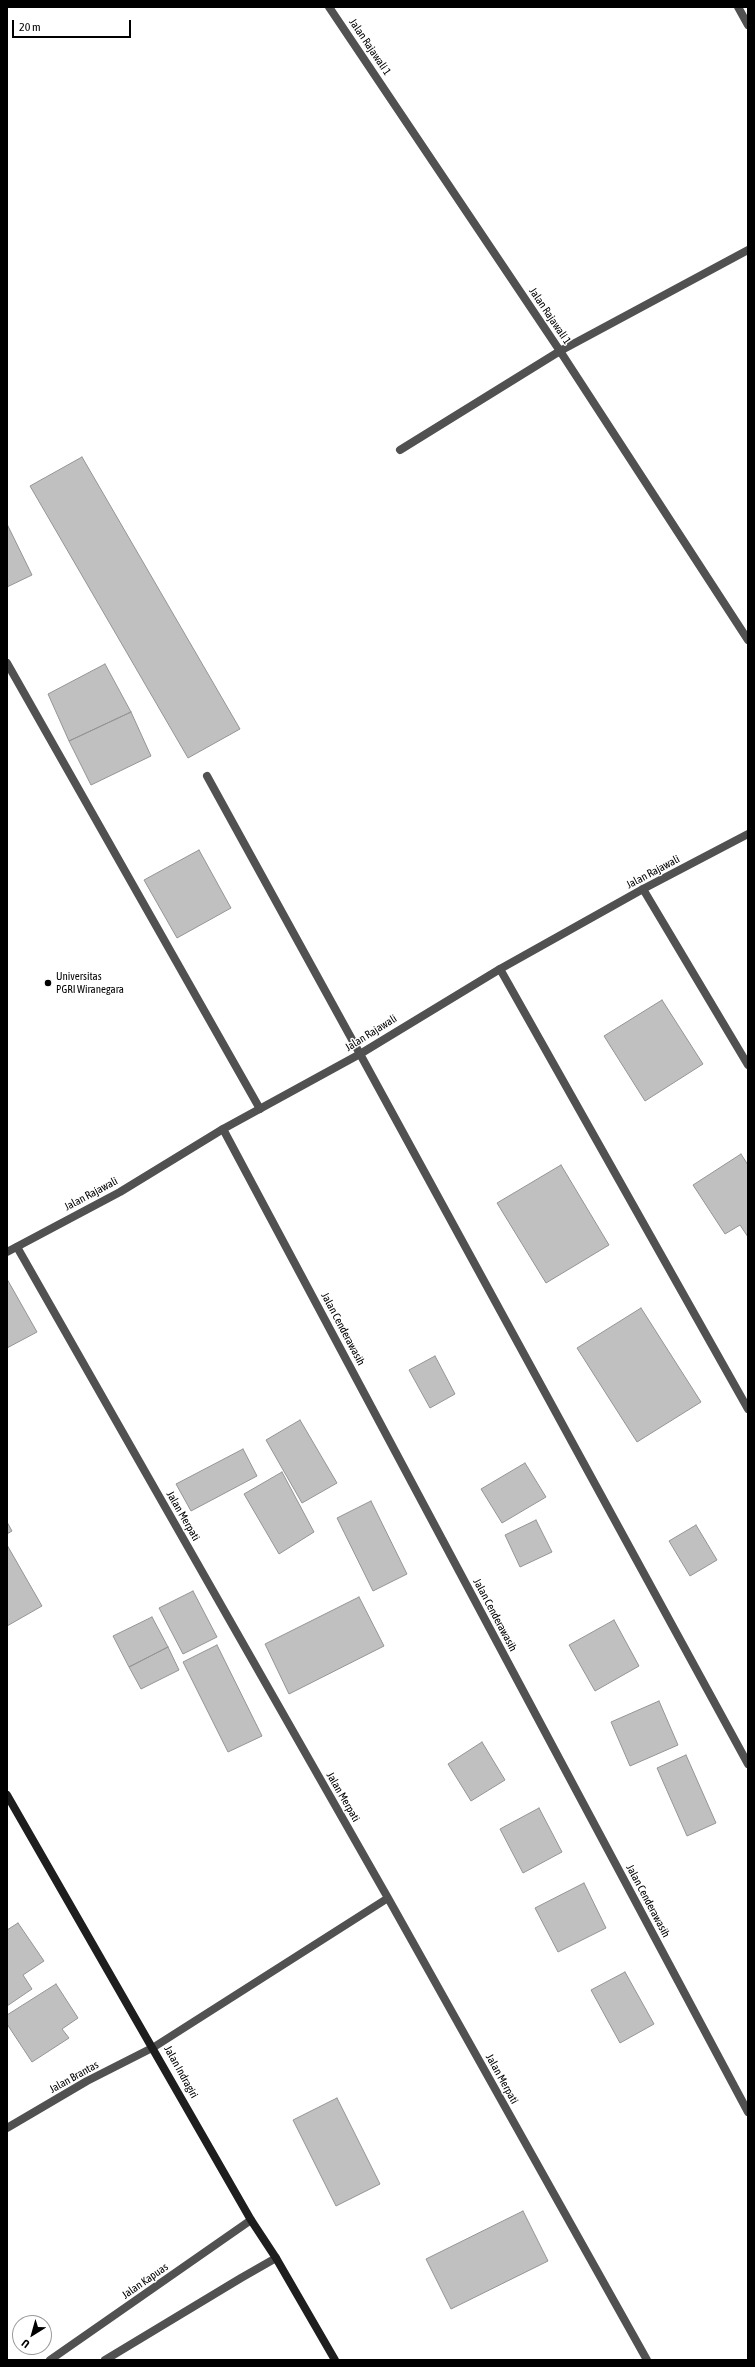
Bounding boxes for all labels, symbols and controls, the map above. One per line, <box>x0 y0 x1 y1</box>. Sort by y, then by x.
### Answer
scale bar <box>14 12 133 38</box>
street label: Jalan Rajawali 1 <box>346 16 394 78</box>
text: 20 m <box>19 20 41 34</box>
street label: Jalan Rajawali 1 <box>526 285 574 347</box>
street label: Jalan Rajawali <box>624 852 682 892</box>
place label: Universitas PGRI Wiranegara <box>56 970 124 996</box>
marker: Universitas PGRI Wiranegara <box>43 978 53 988</box>
street label: Jalan Rajawali <box>343 1012 399 1054</box>
street label: Jalan Rajawali <box>62 1174 120 1214</box>
street label: Jalan Cenderawasih <box>318 1290 368 1368</box>
street label: Jalan Merpati <box>163 1489 203 1543</box>
street label: Jalan Cenderawasih <box>470 1576 520 1654</box>
street label: Jalan Merpati <box>323 1770 363 1824</box>
street label: Jalan Cenderawasih <box>623 1862 673 1940</box>
street label: Jalan Indragiri <box>161 2043 201 2101</box>
street label: Jalan Merpati <box>483 2052 521 2106</box>
street label: Jalan Brantas <box>47 2058 101 2096</box>
street label: Jalan Kapuas <box>119 2260 171 2302</box>
north arrow <box>12 2315 52 2355</box>
text: U <box>19 2337 32 2351</box>

